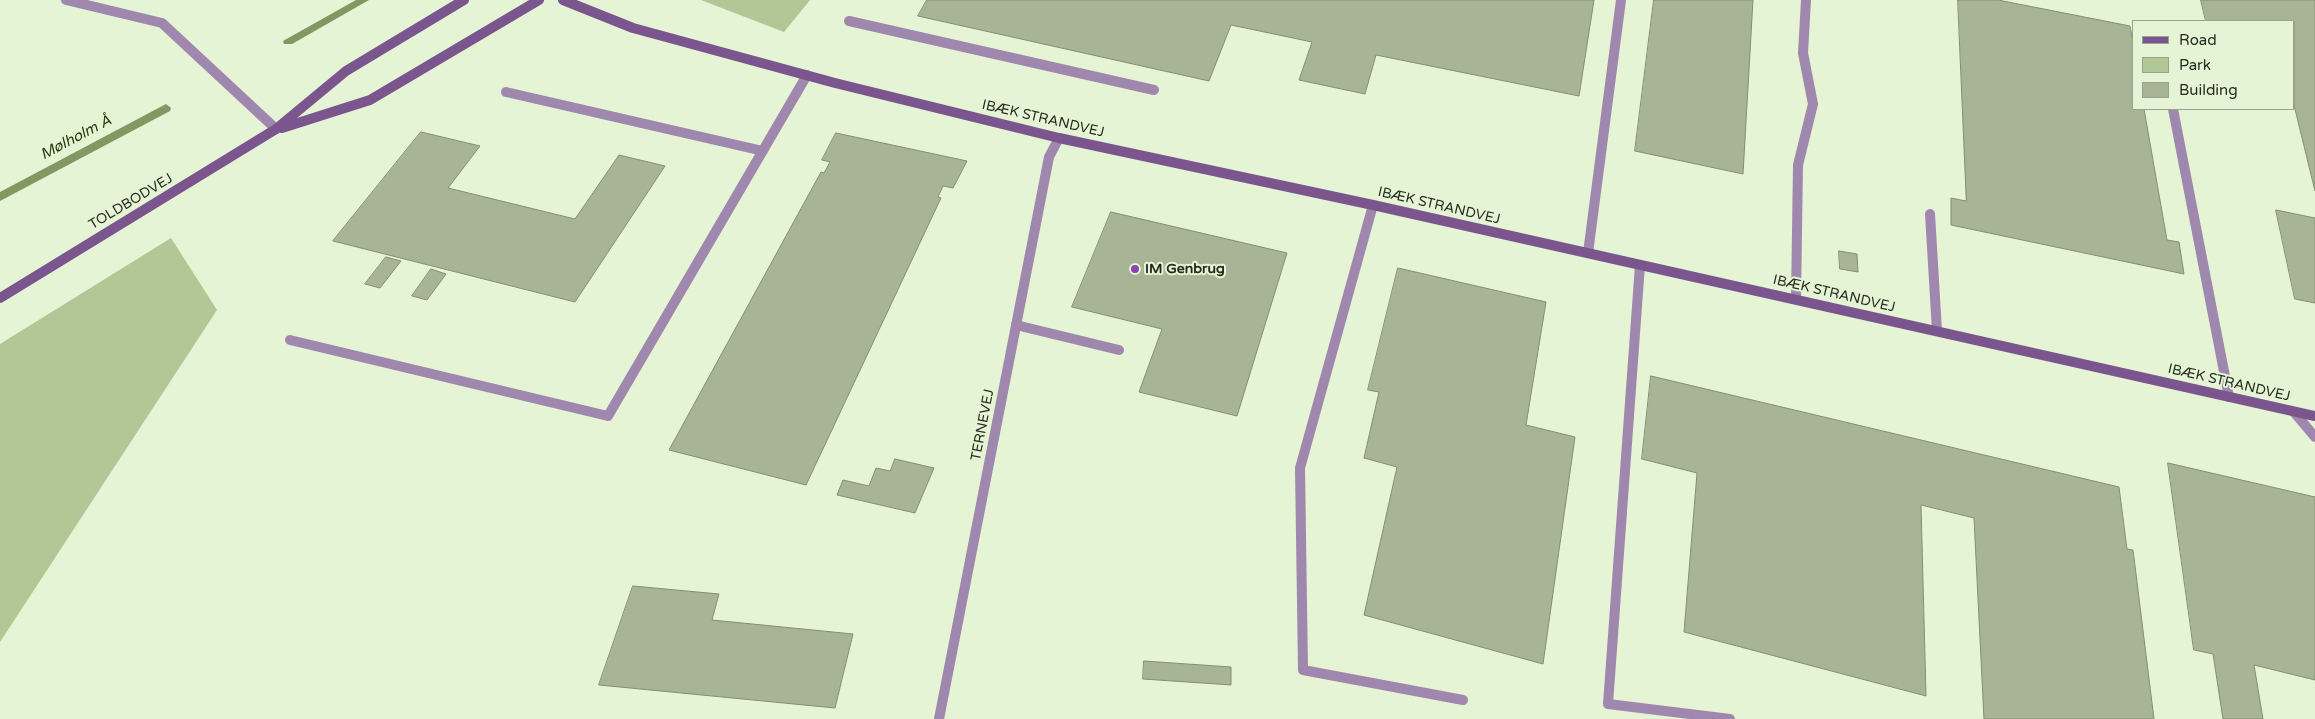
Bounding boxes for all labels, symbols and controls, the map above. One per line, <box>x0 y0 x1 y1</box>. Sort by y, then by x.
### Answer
legend <box>2132 20 2295 110</box>
text: Road <box>2179 31 2217 49</box>
text: Park <box>2179 56 2211 74</box>
text: Building <box>2179 81 2238 99</box>
street label: IBÆK STRANDVEJ <box>980 97 1106 141</box>
water label: Mølholm Å <box>37 112 115 164</box>
street label: TOLDBODVEJ <box>86 170 176 234</box>
street label: IBÆK STRANDVEJ <box>1376 184 1502 228</box>
place label: IM Genbrug <box>1145 261 1225 277</box>
marker: IM Genbrug <box>1129 263 1141 275</box>
street label: IBÆK STRANDVEJ <box>1771 272 1897 316</box>
street label: IBÆK STRANDVEJ <box>2166 361 2292 405</box>
street label: TERNEVEJ <box>968 388 998 462</box>

